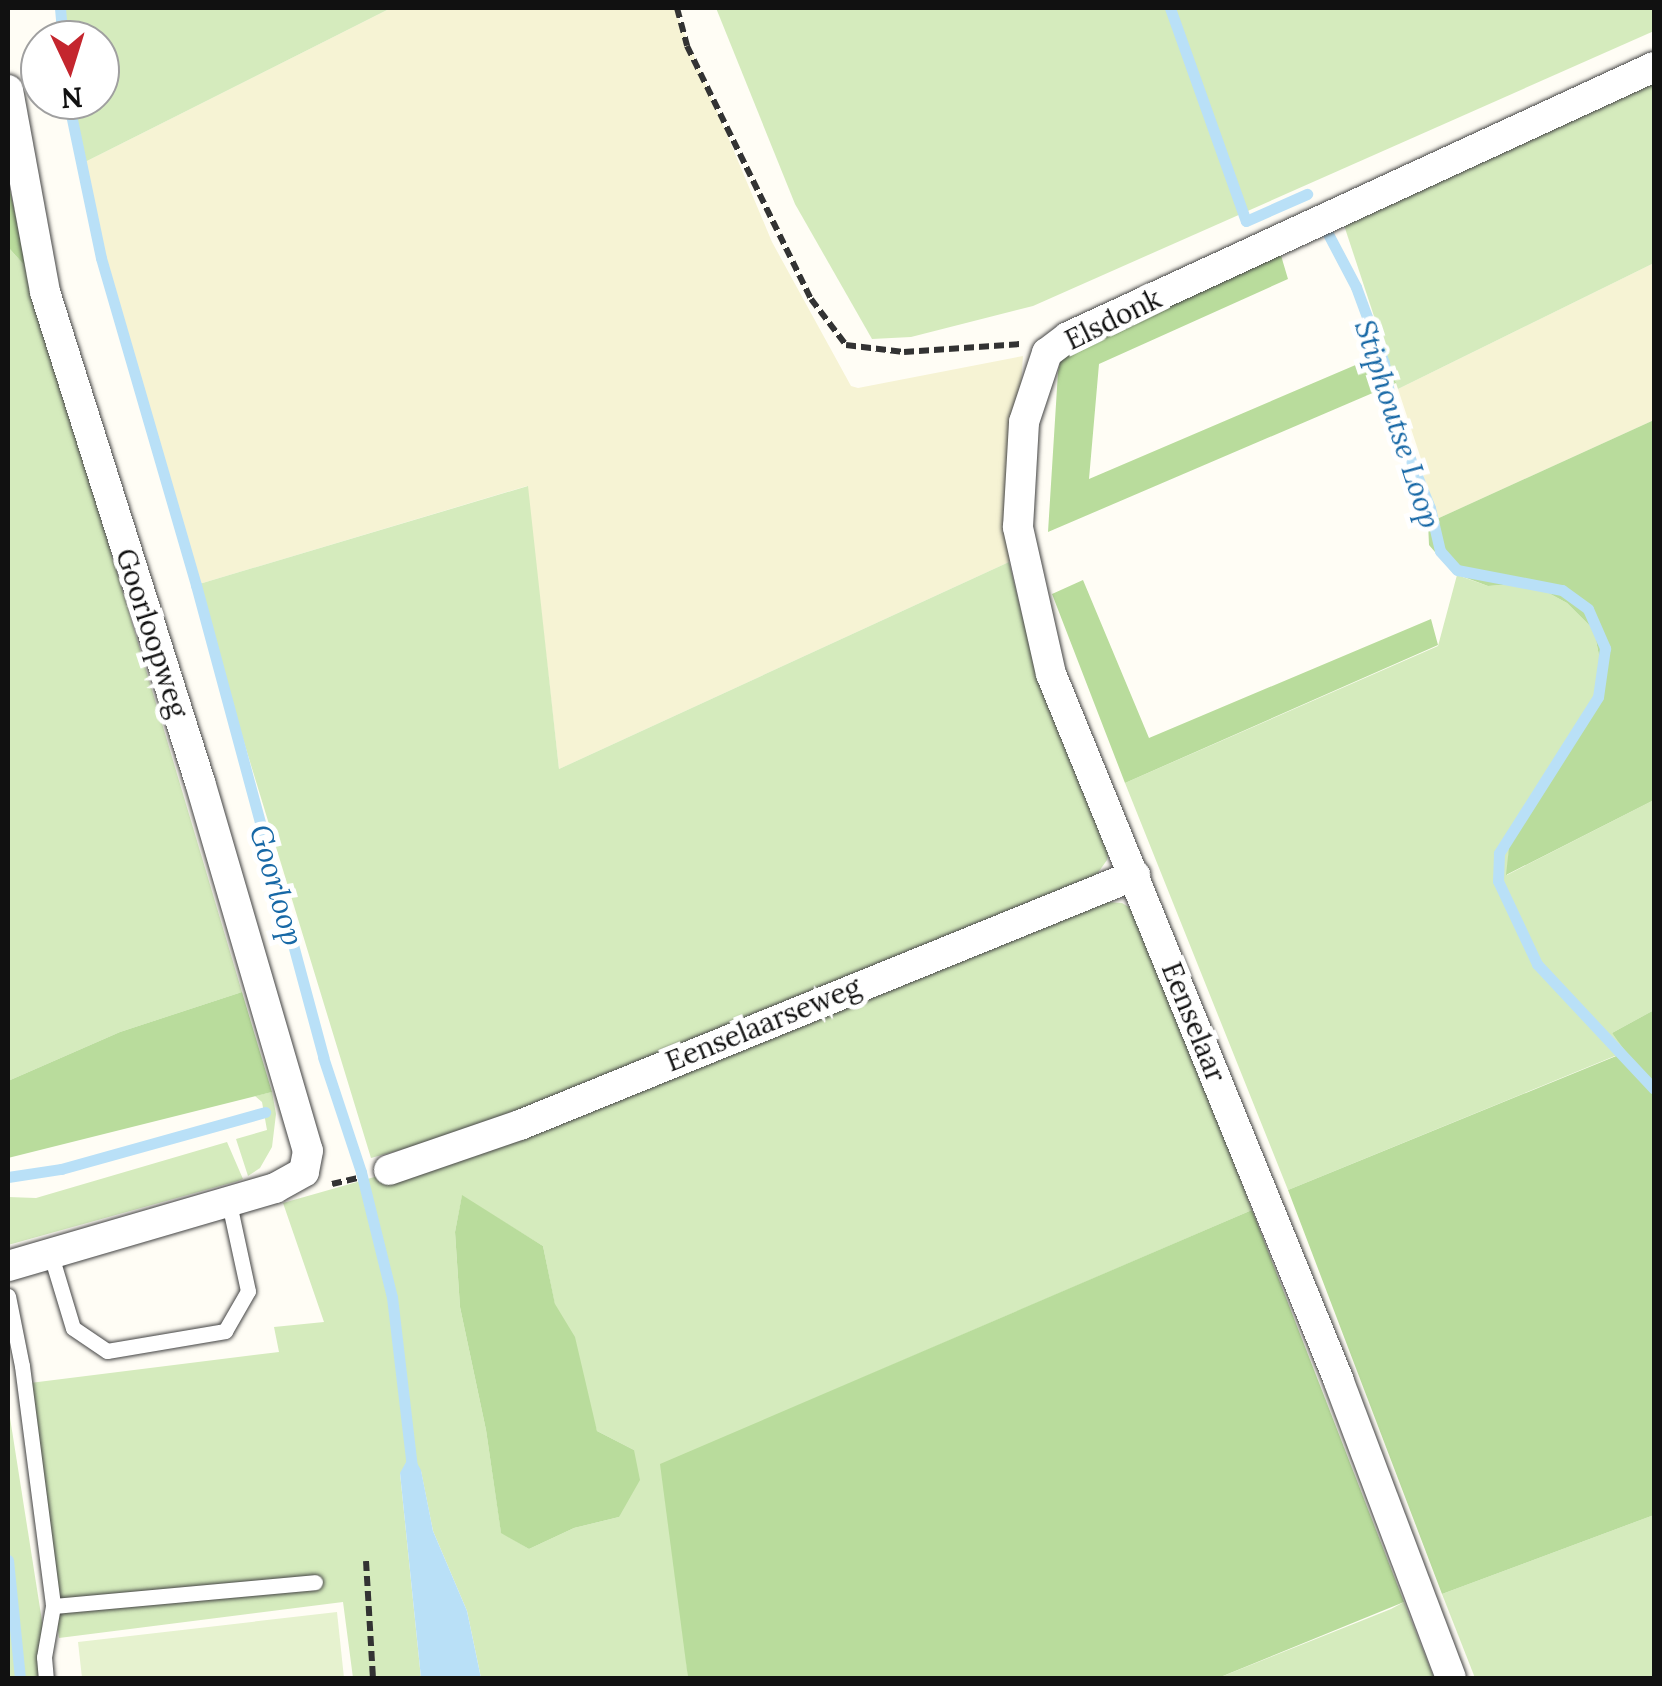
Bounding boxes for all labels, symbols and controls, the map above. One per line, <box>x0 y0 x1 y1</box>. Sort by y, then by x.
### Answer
north arrow <box>20 20 120 120</box>
text: N <box>60 79 84 117</box>
street label: Elsdonk <box>1059 281 1167 357</box>
water label: Stiphoutse Loop <box>1347 315 1449 533</box>
street label: Goorloopweg <box>109 544 195 722</box>
water label: Goorloop <box>243 820 311 950</box>
street label: Eenselaar <box>1155 957 1233 1087</box>
street label: Eenselaarseweg <box>661 970 865 1078</box>

